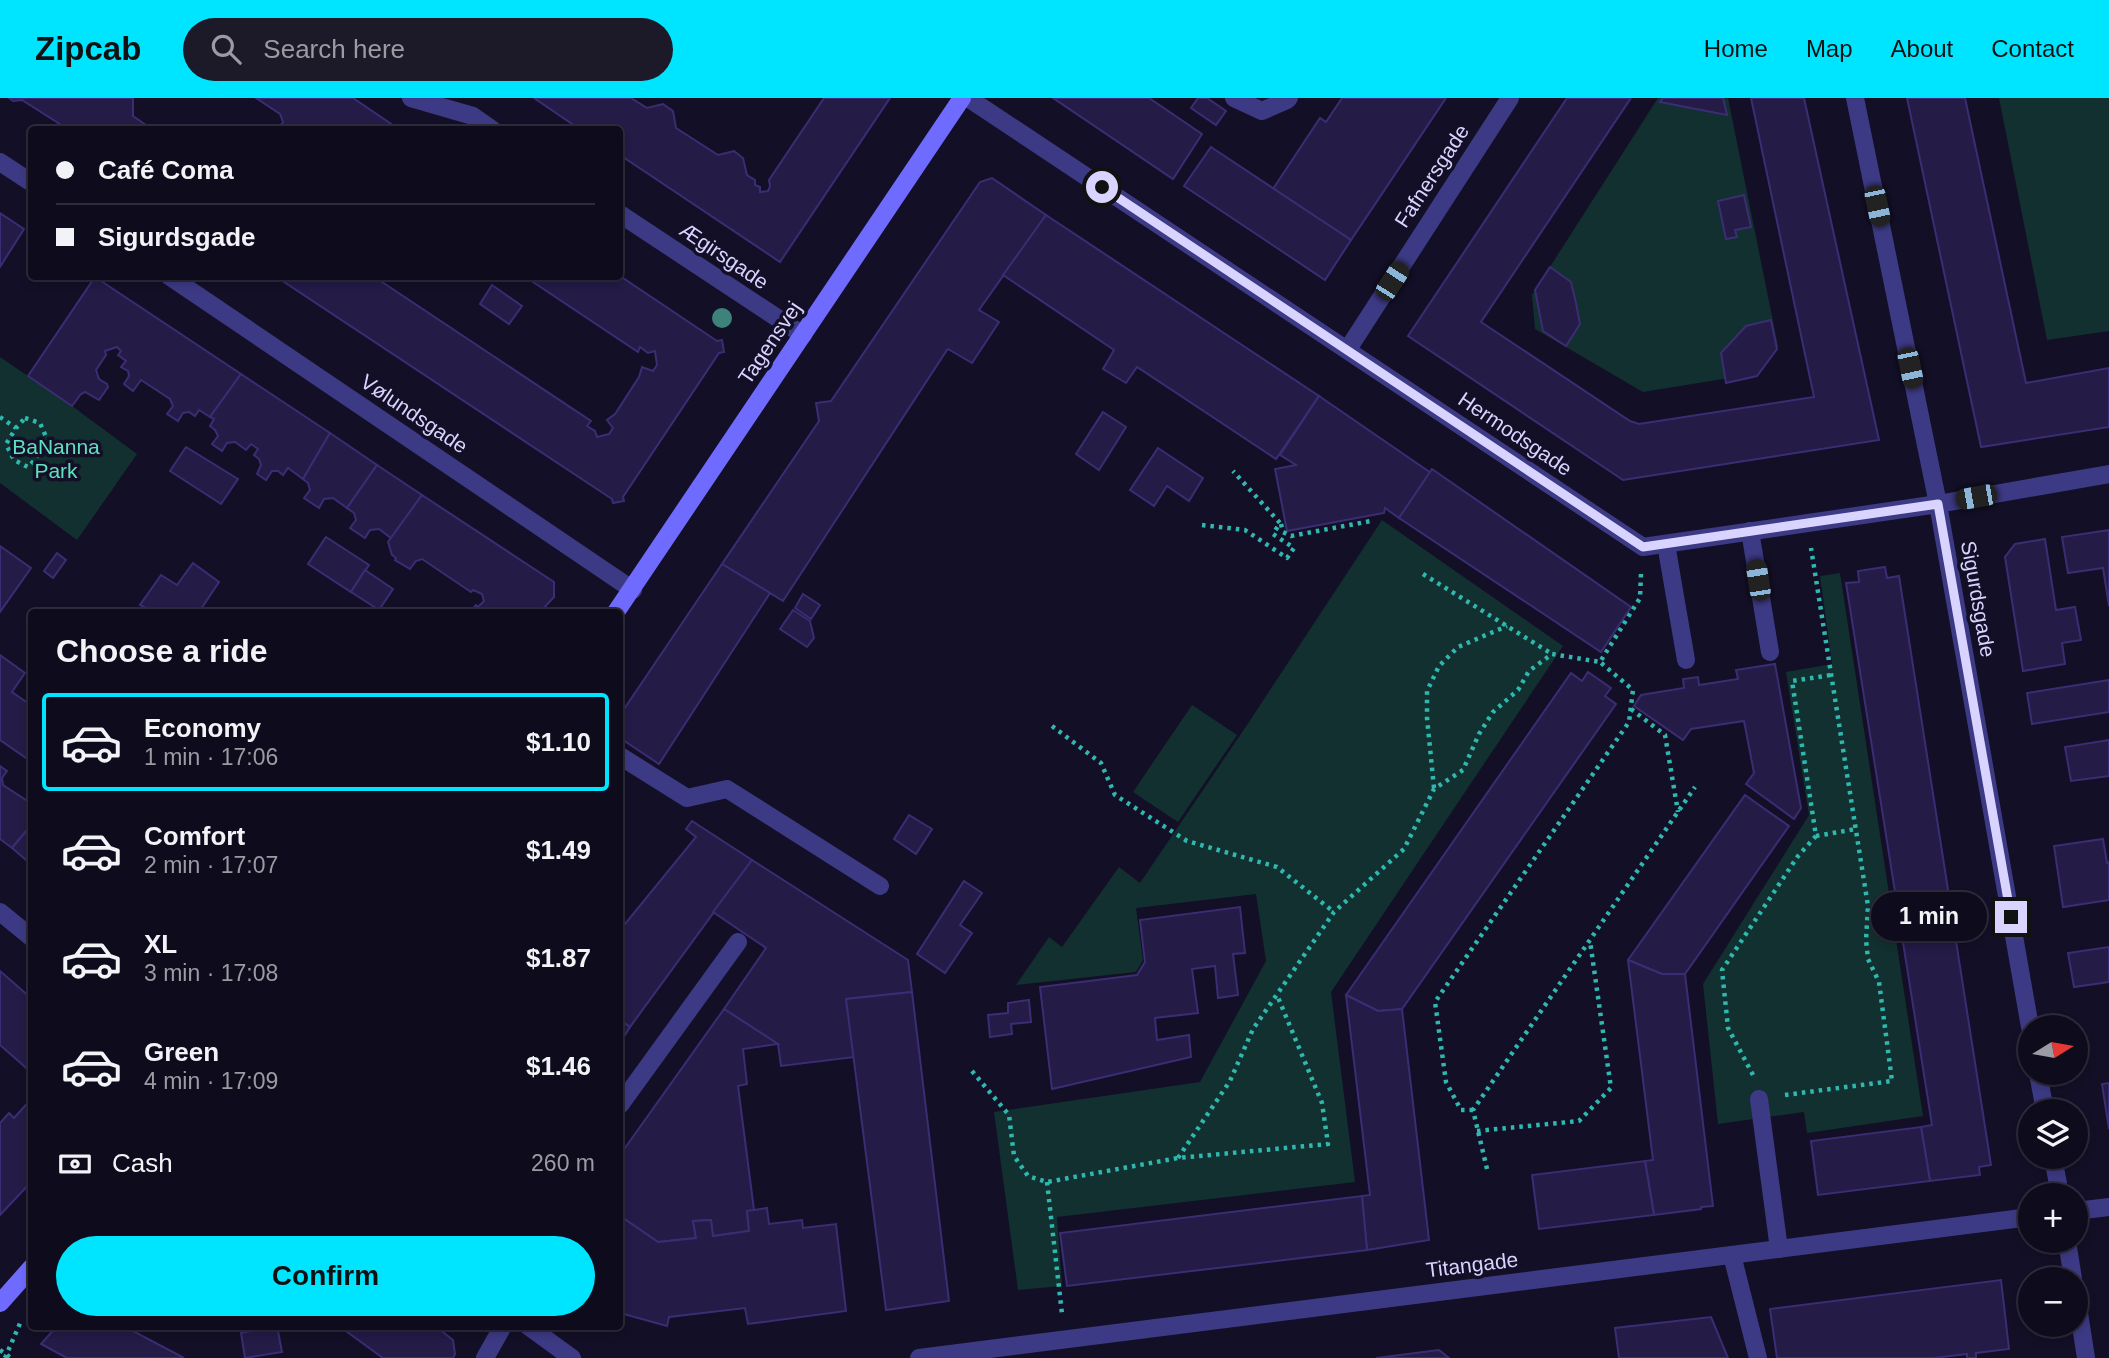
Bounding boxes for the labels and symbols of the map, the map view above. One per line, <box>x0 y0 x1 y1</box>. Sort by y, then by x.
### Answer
street label: Fafnersgade <box>1390 120 1473 231</box>
route start <box>1086 171 1118 203</box>
car <box>1863 183 1892 229</box>
street label: Ægirsgade <box>676 218 773 294</box>
car <box>1372 258 1413 304</box>
street label: Tagensvej <box>734 297 806 388</box>
car <box>1896 345 1925 391</box>
street label: Vølundsgade <box>357 369 472 458</box>
street label: Hermodsgade <box>1454 387 1576 480</box>
park label: BaNanna Park <box>12 435 100 482</box>
car <box>1954 483 1999 511</box>
street label: Sigurdsgade <box>1957 539 2000 659</box>
car <box>1745 558 1772 602</box>
callout: 1 min <box>1871 892 1986 942</box>
route end <box>1995 901 2027 933</box>
north arrow <box>2018 1015 2088 1085</box>
street label: Titangade <box>1425 1247 1519 1282</box>

